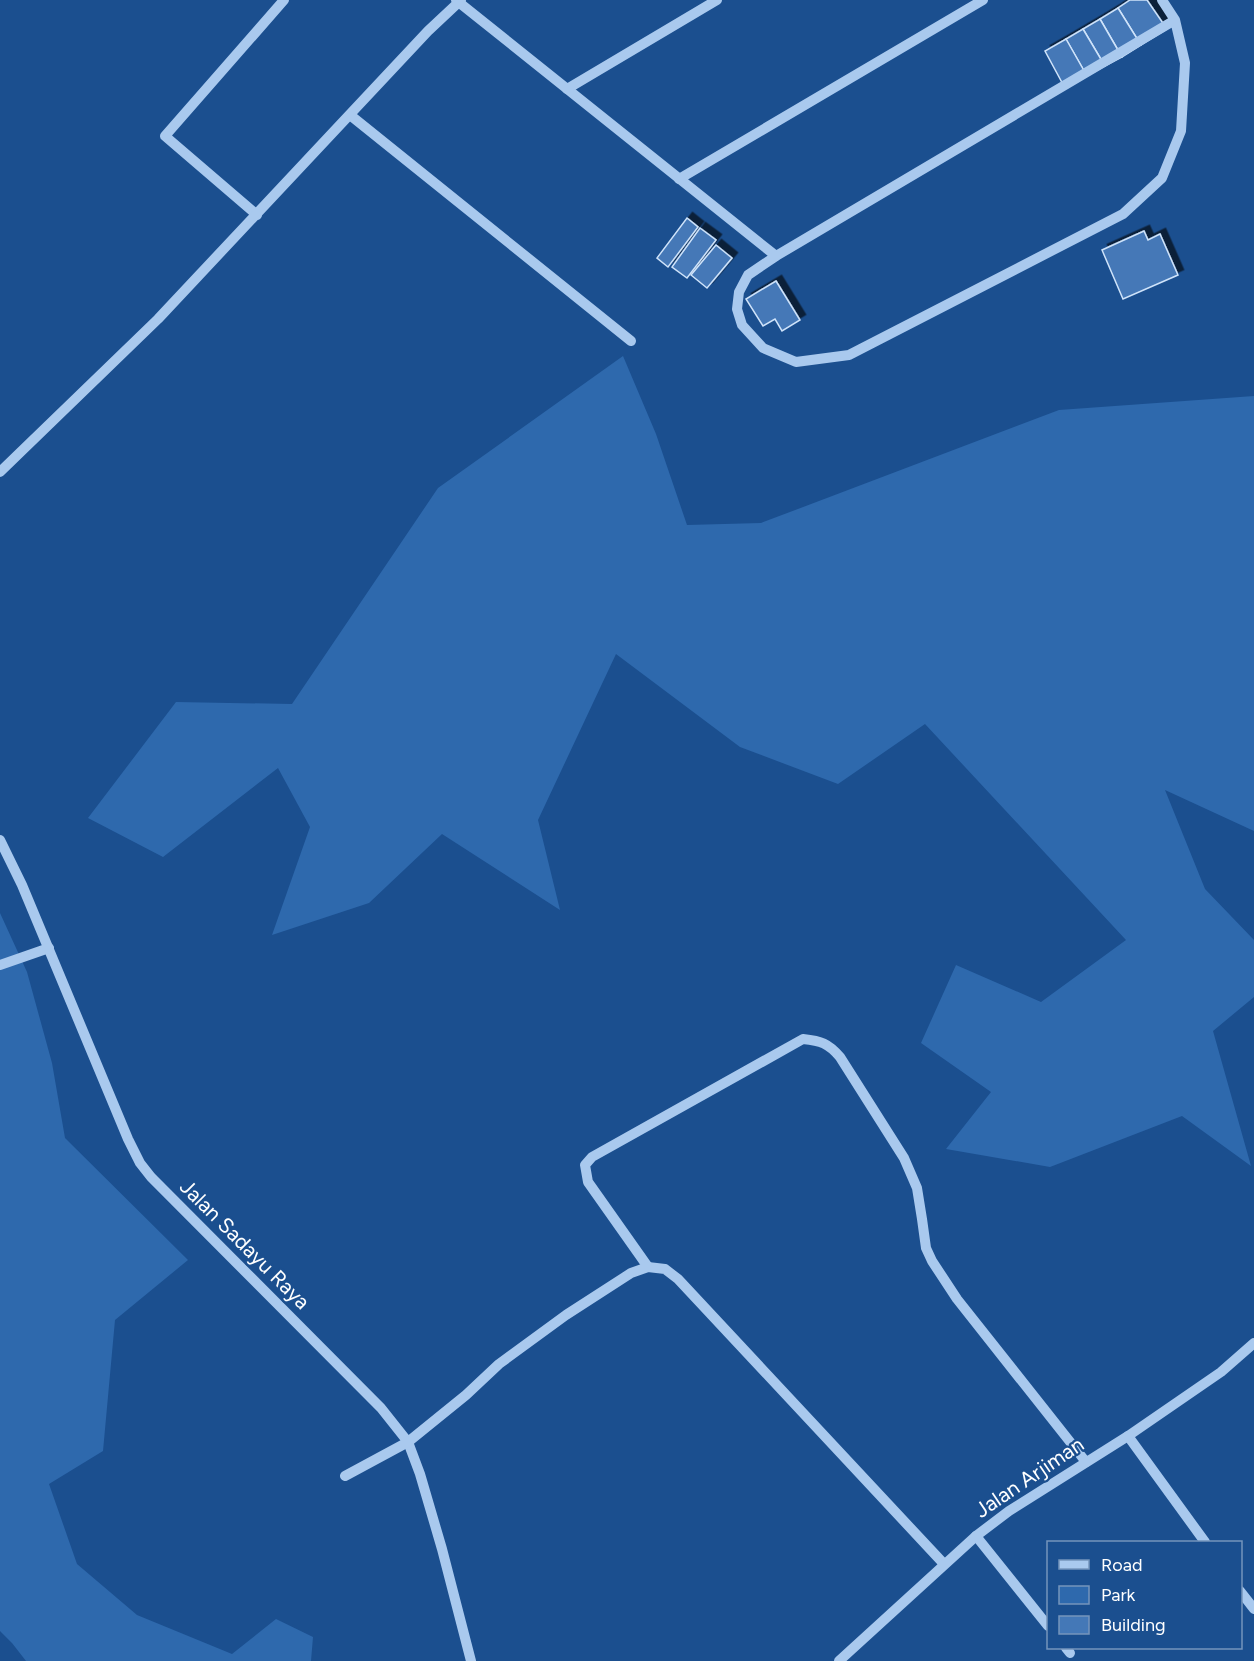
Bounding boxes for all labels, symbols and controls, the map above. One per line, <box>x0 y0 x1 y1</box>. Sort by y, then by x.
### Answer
street label: Jalan Sadayu Raya <box>175 1174 315 1314</box>
street label: Jalan Arjiman <box>970 1431 1088 1523</box>
legend <box>1047 1541 1242 1649</box>
text: Road <box>1101 1554 1142 1576</box>
text: Park <box>1101 1584 1136 1606</box>
text: Building <box>1101 1614 1166 1636</box>

